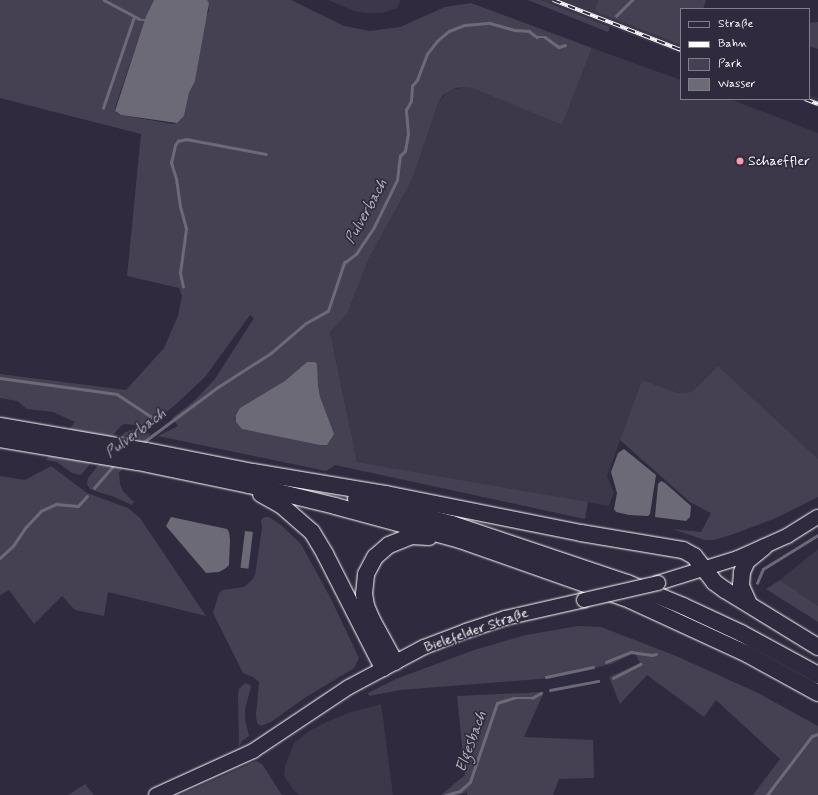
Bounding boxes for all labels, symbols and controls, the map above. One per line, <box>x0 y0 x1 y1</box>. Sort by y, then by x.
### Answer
legend <box>680 8 810 100</box>
text: Straße <box>718 16 753 32</box>
text: Bahn <box>718 36 747 52</box>
text: Park <box>718 56 742 72</box>
text: Wasser <box>718 76 756 92</box>
place label: Schaeffler <box>748 153 810 169</box>
marker: Schaeffler <box>735 156 745 166</box>
water label: Pulverbach <box>342 176 392 248</box>
water label: Pulverbach <box>102 405 170 463</box>
street label: Bielefelder Straße <box>422 604 530 656</box>
water label: Elgesbach <box>453 709 491 775</box>

